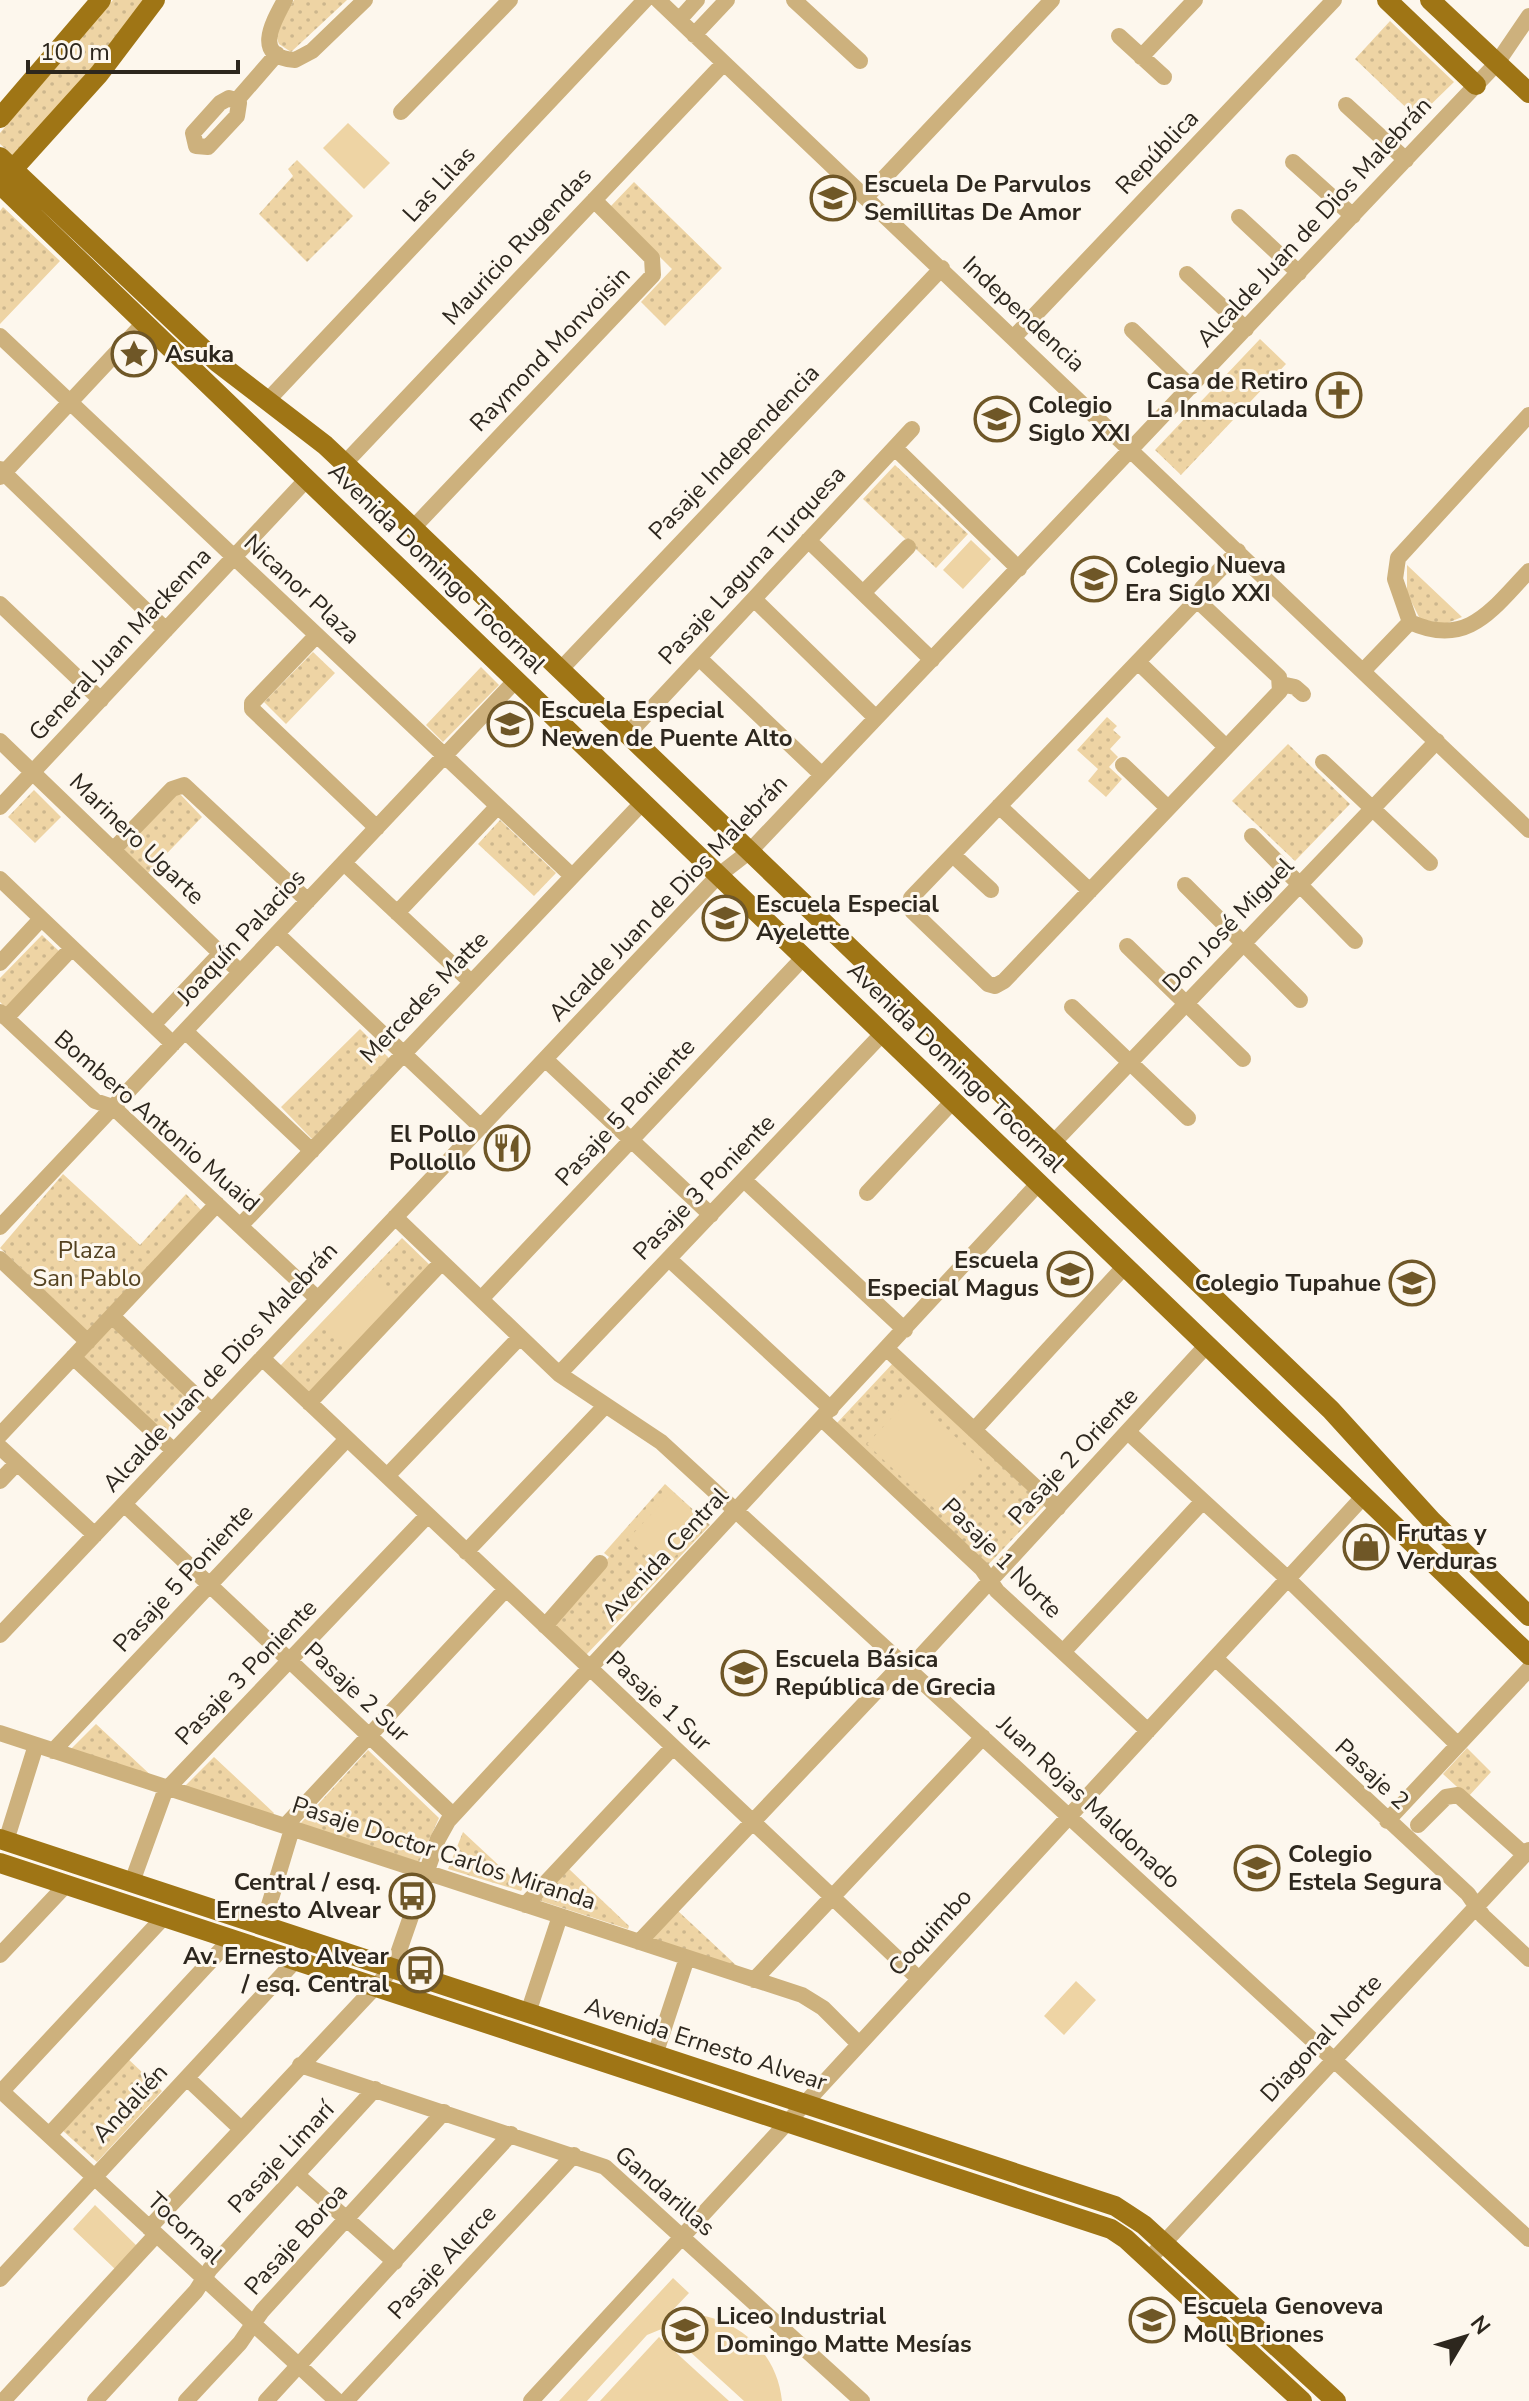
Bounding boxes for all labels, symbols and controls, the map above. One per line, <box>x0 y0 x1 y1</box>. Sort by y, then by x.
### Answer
scale bar <box>28 24 238 74</box>
text: 100 m <box>40 36 110 68</box>
street label: Alcalde Juan de Dios Malebrán <box>1189 90 1439 354</box>
street label: República <box>1109 103 1205 201</box>
street label: Las Lilas <box>395 139 483 229</box>
street label: Mauricio Rugendas <box>435 160 599 332</box>
place label: Escuela De Parvulos Semillitas De Amor <box>864 168 1091 228</box>
school or university icon: Escuela De Parvulos Semillitas De Amor <box>809 174 857 222</box>
street label: Independencia <box>956 249 1092 379</box>
street label: Raymond Monvoisin <box>463 260 637 438</box>
place icon: Asuka <box>110 330 158 378</box>
place label: Asuka <box>165 338 234 370</box>
street label: Pasaje Independencia <box>642 357 826 547</box>
place label: Casa de Retiro La Inmaculada <box>1146 365 1308 425</box>
church icon: Casa de Retiro La Inmaculada <box>1315 371 1363 419</box>
place label: Colegio Siglo XXI <box>1028 389 1131 449</box>
school or university icon: Colegio Siglo XXI <box>973 395 1021 443</box>
street label: Avenida Domingo Tocornal <box>321 456 553 680</box>
street label: Pasaje Laguna Turquesa <box>651 459 853 671</box>
street label: Nicanor Plaza <box>237 527 367 651</box>
street label: General Juan Mackenna <box>22 540 218 748</box>
place label: Colegio Nueva Era Siglo XXI <box>1125 549 1286 609</box>
school or university icon: Colegio Nueva Era Siglo XXI <box>1070 555 1118 603</box>
place label: Escuela Especial Newen de Puente Alto <box>541 694 793 754</box>
school or university icon: Escuela Especial Newen de Puente Alto <box>486 700 534 748</box>
street label: Marinero Ugarte <box>62 766 212 912</box>
street label: Alcalde Juan de Dios Malebrán <box>542 768 794 1028</box>
street label: Don José Miguel <box>1155 851 1301 999</box>
street label: Joaquín Palacios <box>169 862 313 1013</box>
place label: Escuela Especial Ayelette <box>756 888 939 948</box>
school or university icon: Escuela Especial Ayelette <box>701 894 749 942</box>
street label: Mercedes Matte <box>353 924 495 1070</box>
street label: Avenida Domingo Tocornal <box>840 955 1072 1179</box>
street label: Bombero Antonio Muaid <box>47 1023 267 1219</box>
street label: Pasaje 5 Poniente <box>548 1031 702 1193</box>
street label: Pasaje 3 Poniente <box>626 1107 782 1267</box>
place label: El Pollo Pollollo <box>389 1118 476 1178</box>
restaurant icon: El Pollo Pollollo <box>483 1124 531 1172</box>
park label: Plaza San Pablo <box>33 1234 141 1294</box>
street label: Alcalde Juan de Dios Malebrán <box>95 1235 345 1499</box>
place label: Escuela Especial Magus <box>867 1244 1039 1304</box>
school or university icon: Escuela Especial Magus <box>1046 1250 1094 1298</box>
school or university icon: Colegio Tupahue <box>1388 1259 1436 1307</box>
place label: Colegio Tupahue <box>1195 1267 1381 1299</box>
street label: Pasaje 2 Oriente <box>1001 1380 1145 1532</box>
street label: Avenida Central <box>595 1480 735 1628</box>
street label: Pasaje 1 Norte <box>935 1491 1069 1625</box>
street label: Pasaje 5 Poniente <box>106 1497 260 1659</box>
place label: Frutas y Verduras <box>1396 1517 1497 1577</box>
shop icon: Frutas y Verduras <box>1342 1523 1390 1571</box>
street label: Pasaje 3 Poniente <box>168 1592 324 1752</box>
street label: Pasaje 2 Sur <box>297 1635 417 1750</box>
place label: Escuela Básica República de Grecia <box>775 1643 996 1703</box>
street label: Pasaje 1 Sur <box>599 1644 719 1759</box>
school or university icon: Escuela Básica República de Grecia <box>720 1649 768 1697</box>
street label: Juan Rojas Maldonado <box>990 1708 1188 1896</box>
street label: Pasaje 2 <box>1328 1731 1416 1817</box>
street label: Pasaje Doctor Carlos Miranda <box>288 1789 600 1917</box>
place label: Colegio Estela Segura <box>1288 1838 1442 1898</box>
school or university icon: Colegio Estela Segura <box>1233 1844 1281 1892</box>
place label: Central / esq. Ernesto Alvear <box>216 1866 382 1926</box>
bus stop icon: Central / esq. Ernesto Alvear <box>388 1872 436 1920</box>
street label: Coquimbo <box>881 1881 979 1983</box>
place label: Av. Ernesto Alvear / esq. Central <box>183 1940 390 2000</box>
bus stop icon: Av. Ernesto Alvear / esq. Central <box>396 1946 444 1994</box>
street label: Diagonal Norte <box>1253 1967 1389 2109</box>
street label: Avenida Ernesto Alvear <box>581 1990 831 2098</box>
street label: Andalién <box>85 2057 175 2149</box>
street label: Pasaje Limarí <box>221 2093 342 2220</box>
street label: Gandarillas <box>608 2139 722 2243</box>
street label: Pasaje Boroa <box>237 2176 355 2302</box>
street label: Tocornal <box>140 2185 230 2271</box>
street label: Pasaje Alerce <box>381 2198 503 2326</box>
place label: Escuela Genoveva Moll Briones <box>1183 2290 1383 2350</box>
school or university icon: Escuela Genoveva Moll Briones <box>1128 2296 1176 2344</box>
north arrow <box>1425 2297 1505 2377</box>
place label: Liceo Industrial Domingo Matte Mesías <box>716 2300 972 2360</box>
school or university icon: Liceo Industrial Domingo Matte Mesías <box>661 2306 709 2354</box>
text: N <box>1463 2310 1497 2341</box>

